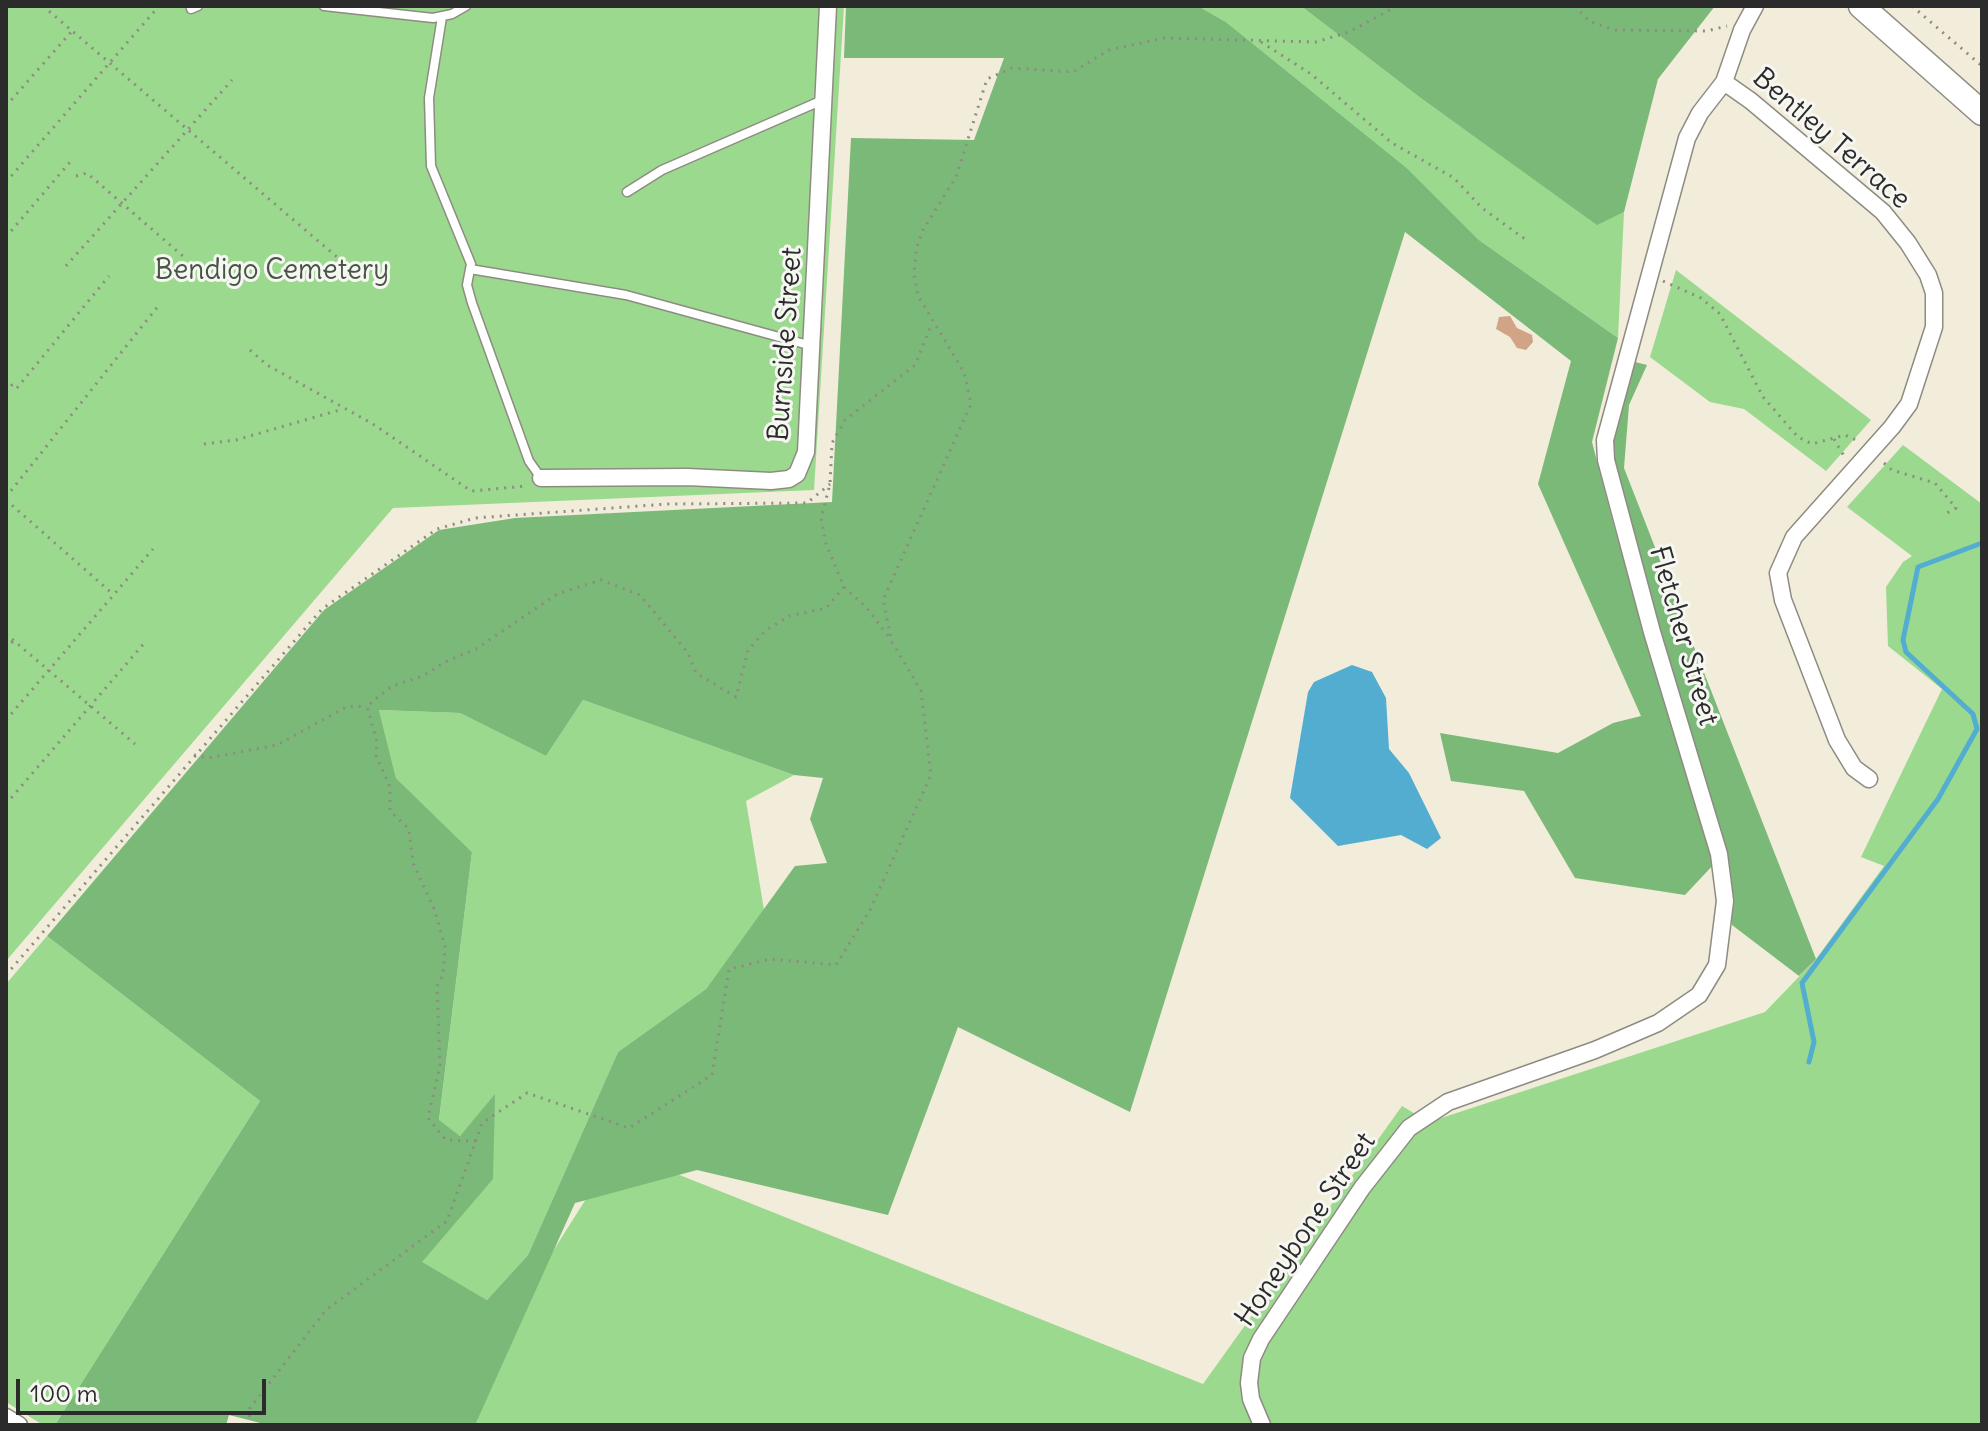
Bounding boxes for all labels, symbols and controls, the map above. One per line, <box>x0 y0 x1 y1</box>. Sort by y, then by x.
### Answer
street label: Bentley Terrace <box>1745 61 1917 217</box>
street label: Burnside Street <box>762 246 810 442</box>
park label: Bendigo Cemetery <box>155 254 389 288</box>
street label: Fletcher Street <box>1641 542 1725 730</box>
street label: Honeybone Street <box>1229 1127 1383 1333</box>
scale bar <box>20 1363 270 1413</box>
text: 100 m <box>30 1378 98 1408</box>

